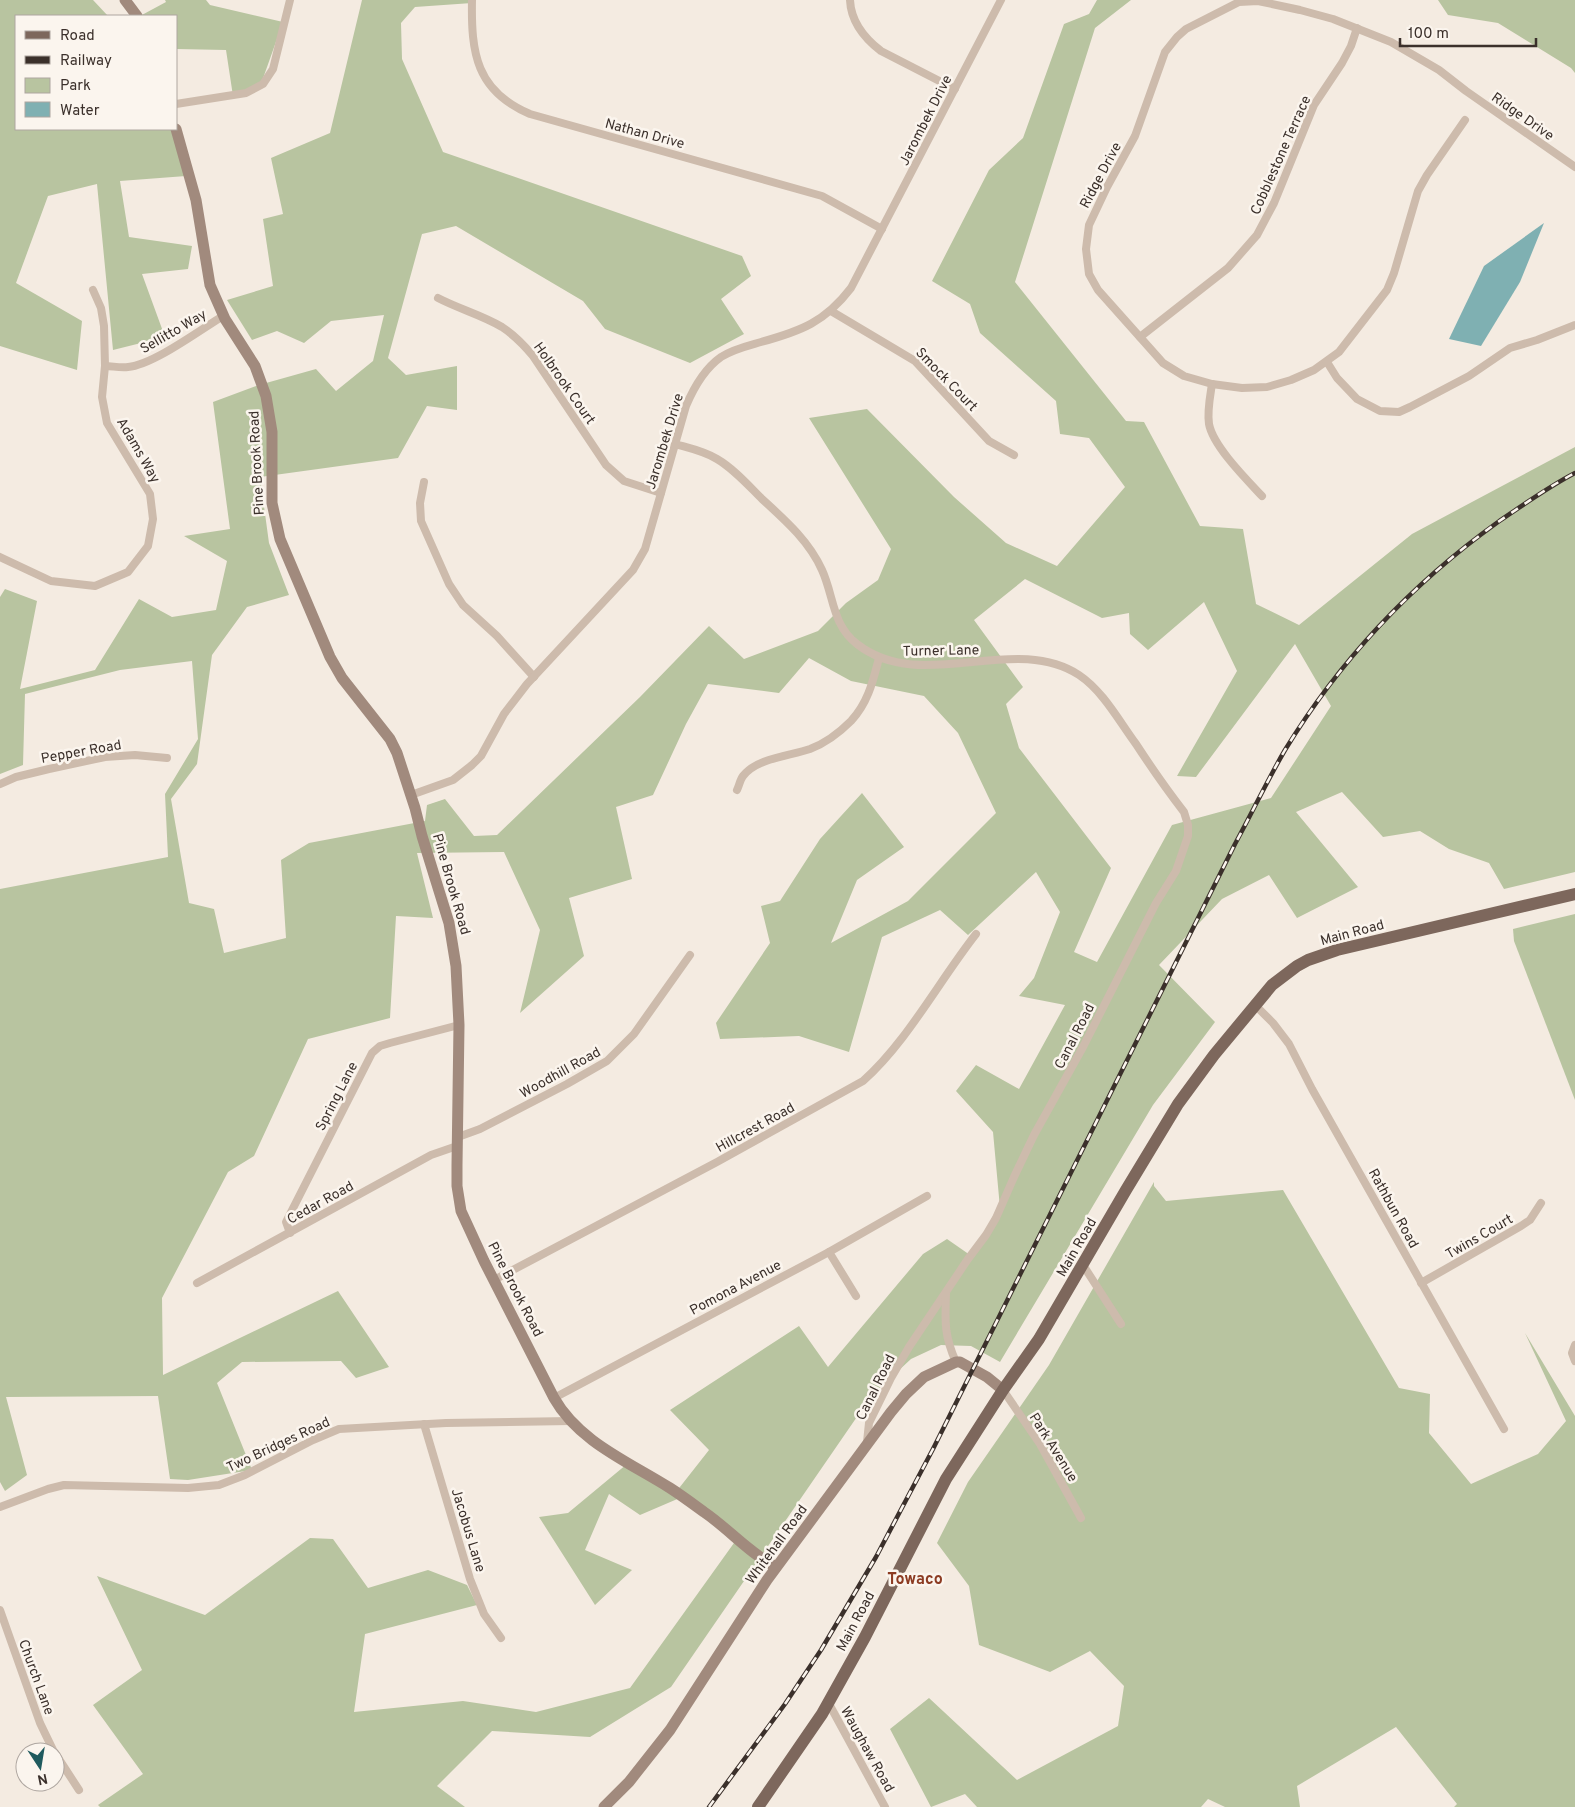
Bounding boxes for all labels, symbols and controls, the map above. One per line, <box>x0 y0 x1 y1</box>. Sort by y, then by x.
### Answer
legend <box>15 15 178 130</box>
scale bar <box>1400 15 1536 47</box>
text: 100 m <box>1408 25 1449 44</box>
text: Road <box>60 27 95 46</box>
text: Railway <box>60 52 112 71</box>
street label: Jarombek Drive <box>896 73 956 169</box>
text: Park <box>60 77 91 96</box>
street label: Ridge Drive <box>1488 89 1557 145</box>
street label: Cobblestone Terrace <box>1247 93 1315 218</box>
text: Water <box>60 102 100 121</box>
street label: Nathan Drive <box>603 116 686 153</box>
street label: Ridge Drive <box>1077 140 1126 212</box>
street label: Sellitto Way <box>138 306 210 358</box>
street label: Holbrook Court <box>529 339 598 428</box>
street label: Smock Court <box>911 345 981 415</box>
street label: Jarombek Drive <box>643 391 688 491</box>
street label: Pine Brook Road <box>246 410 269 516</box>
street label: Adams Way <box>112 415 163 486</box>
street label: Turner Lane <box>903 642 979 661</box>
street label: Pepper Road <box>40 737 123 768</box>
street label: Pine Brook Road <box>428 832 473 937</box>
street label: Main Road <box>1319 917 1386 950</box>
street label: Canal Road <box>1052 1001 1099 1072</box>
street label: Woodhill Road <box>517 1044 604 1103</box>
street label: Spring Lane <box>313 1059 362 1134</box>
street label: Hillcrest Road <box>713 1100 798 1157</box>
street label: Rathbun Road <box>1364 1166 1422 1252</box>
street label: Cedar Road <box>284 1178 357 1229</box>
street label: Twins Court <box>1443 1211 1516 1263</box>
street label: Main Road <box>1054 1215 1101 1280</box>
street label: Pine Brook Road <box>483 1239 546 1340</box>
street label: Pomona Avenue <box>687 1257 784 1320</box>
street label: Canal Road <box>853 1352 900 1423</box>
street label: Park Avenue <box>1025 1410 1081 1486</box>
street label: Two Bridges Road <box>224 1414 333 1477</box>
street label: Jacobus Lane <box>447 1486 488 1574</box>
street label: Whitehall Road <box>743 1502 812 1588</box>
district label: Towaco <box>887 1570 943 1590</box>
street label: Main Road <box>833 1589 879 1655</box>
street label: Church Lane <box>14 1637 57 1718</box>
street label: Waughaw Road <box>836 1704 897 1796</box>
north arrow <box>15 1742 65 1792</box>
text: N <box>36 1769 49 1788</box>

